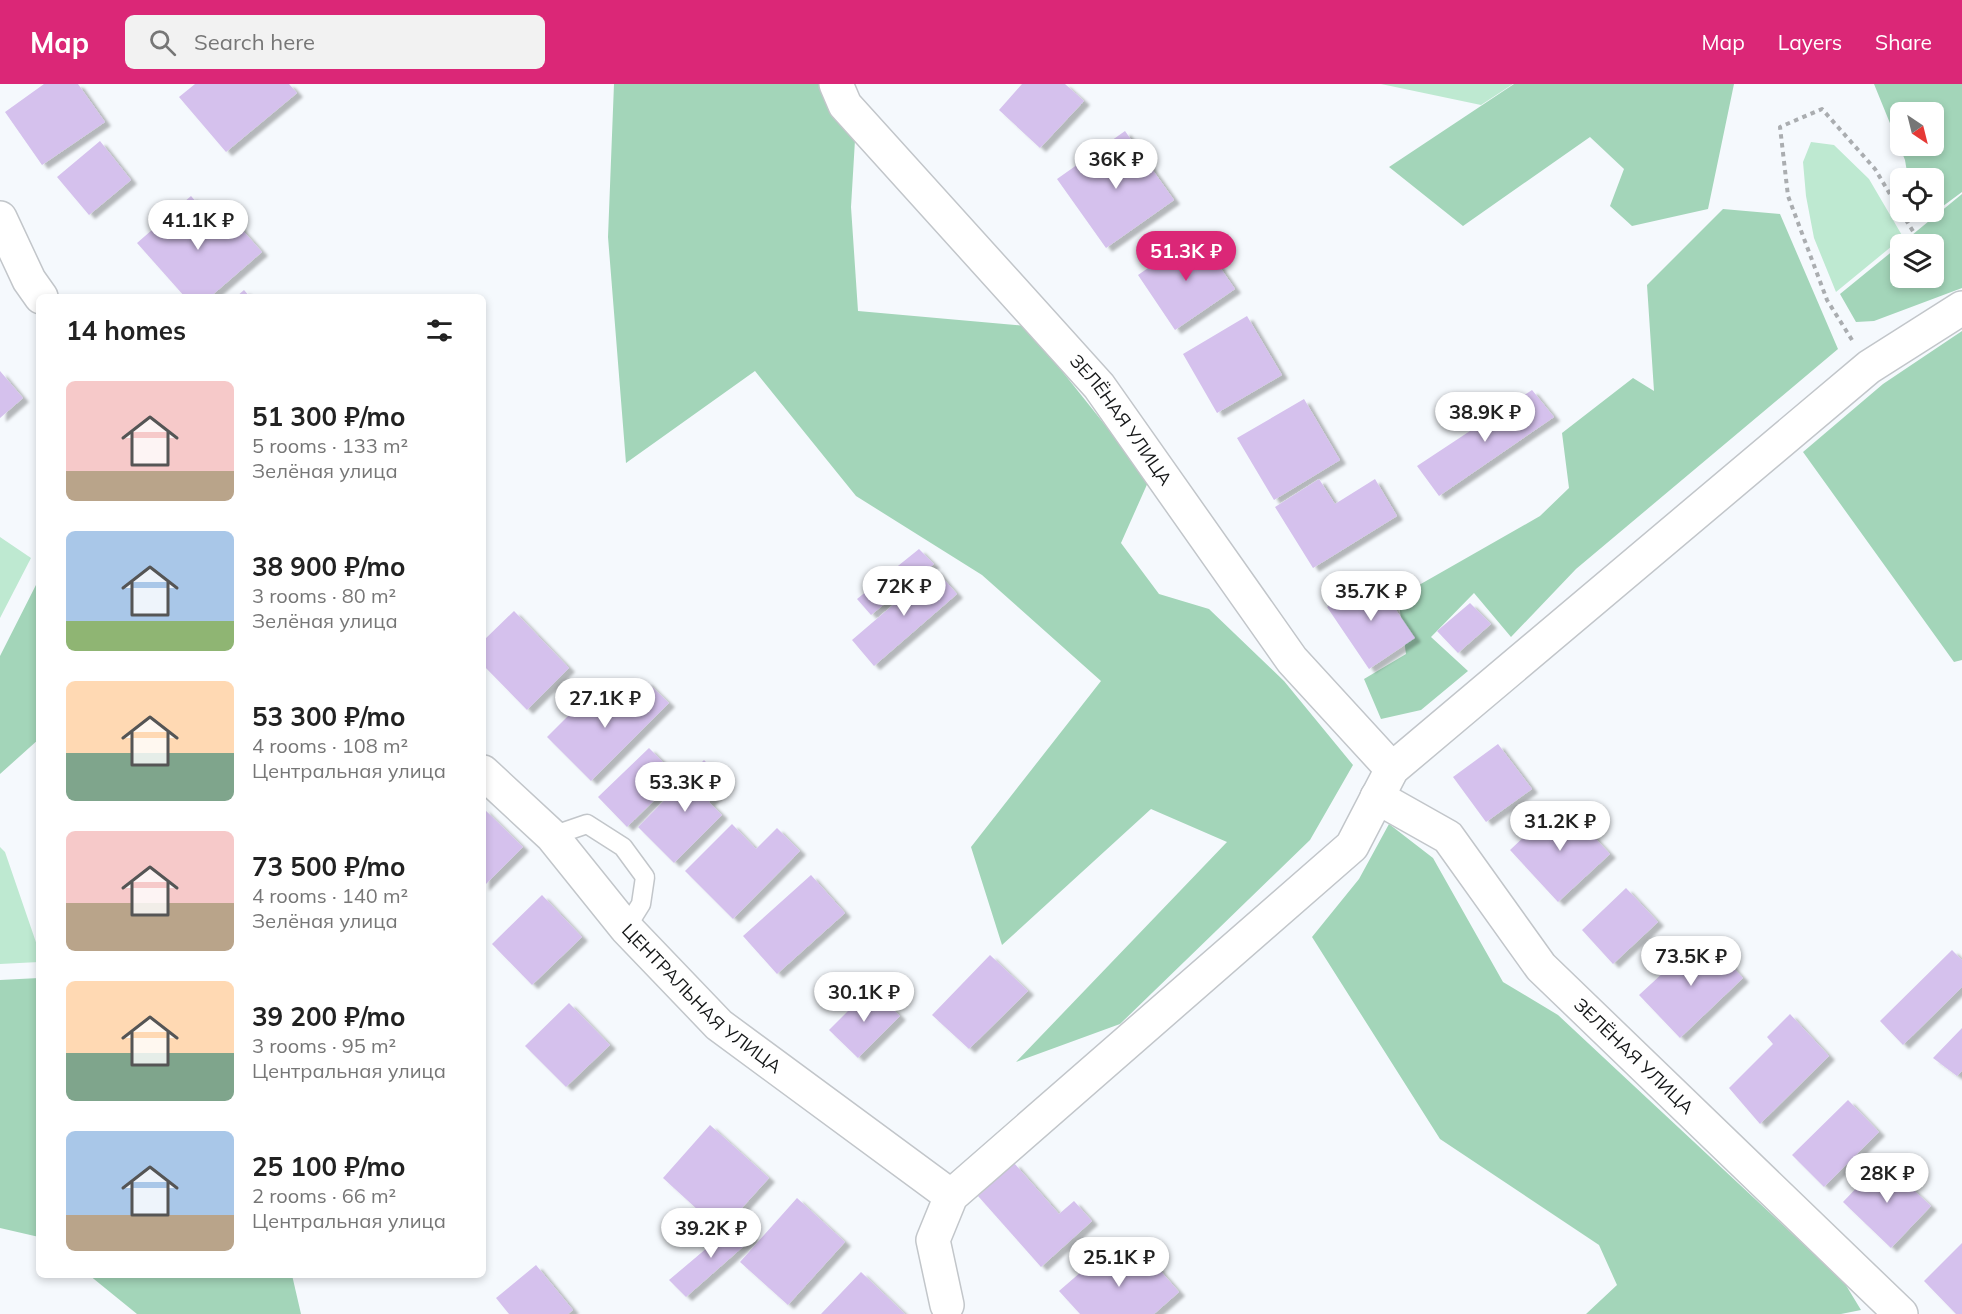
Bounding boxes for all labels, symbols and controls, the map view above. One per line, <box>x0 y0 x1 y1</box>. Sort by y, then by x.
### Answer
search box <box>125 15 545 69</box>
text: Map <box>30 25 89 60</box>
icon: search <box>146 26 179 59</box>
text: Search here <box>194 28 315 56</box>
text: Map <box>1702 29 1745 55</box>
text: Layers <box>1778 29 1842 55</box>
text: Share <box>1875 29 1932 55</box>
north arrow <box>1890 102 1944 156</box>
map controls <box>1890 102 1944 288</box>
pin: 36K ₽ <box>1074 139 1158 190</box>
text: 36K ₽ <box>1089 146 1143 171</box>
button: locate <box>1890 168 1944 222</box>
pin: 41.1K ₽ <box>143 200 253 251</box>
text: 41.1K ₽ <box>162 207 234 232</box>
pin: 51.3K ₽ <box>1131 231 1241 282</box>
button: layers <box>1890 234 1944 288</box>
text: 51.3K ₽ <box>1150 238 1222 263</box>
text: 14 homes <box>66 314 186 347</box>
icon: filters <box>423 314 456 347</box>
street label: ЗЕЛЁНАЯ УЛИЦА <box>1065 349 1177 490</box>
pin: 38.9K ₽ <box>1430 392 1540 443</box>
text: 38.9K ₽ <box>1449 399 1521 424</box>
text: 51 300 ₽/mo <box>252 400 405 433</box>
icon: home <box>114 405 186 477</box>
text: 5 rooms · 133 m² <box>252 433 408 458</box>
text: Зелёная улица <box>252 458 398 483</box>
text: 38 900 ₽/mo <box>252 550 405 583</box>
icon: home <box>114 555 186 627</box>
pin: 72K ₽ <box>862 566 946 617</box>
pin: 35.7K ₽ <box>1316 571 1426 622</box>
text: 72K ₽ <box>877 573 931 598</box>
text: 35.7K ₽ <box>1335 578 1407 603</box>
text: 3 rooms · 80 m² <box>252 583 396 608</box>
text: Зелёная улица <box>252 608 398 633</box>
pin: 27.1K ₽ <box>550 678 660 729</box>
text: 27.1K ₽ <box>569 685 641 710</box>
text: 53 300 ₽/mo <box>252 700 405 733</box>
icon: home <box>114 705 186 777</box>
text: 4 rooms · 108 m² <box>252 733 408 758</box>
text: Центральная улица <box>252 758 446 783</box>
pin: 53.3K ₽ <box>630 762 740 813</box>
text: 53.3K ₽ <box>649 769 721 794</box>
pin: 31.2K ₽ <box>1505 801 1615 852</box>
text: 31.2K ₽ <box>1524 808 1596 833</box>
text: 73 500 ₽/mo <box>252 850 405 883</box>
icon: home <box>114 855 186 927</box>
text: 4 rooms · 140 m² <box>252 883 408 908</box>
text: Зелёная улица <box>252 908 398 933</box>
street label: ЦЕНТРАЛЬНАЯ УЛИЦА <box>617 919 786 1078</box>
pin: 73.5K ₽ <box>1636 936 1746 987</box>
text: 73.5K ₽ <box>1655 943 1727 968</box>
pin: 30.1K ₽ <box>809 972 919 1023</box>
text: 30.1K ₽ <box>828 979 900 1004</box>
street label: ЗЕЛЁНАЯ УЛИЦА <box>1569 993 1699 1119</box>
text: 39 200 ₽/mo <box>252 1000 405 1033</box>
icon: home <box>114 1005 186 1077</box>
text: 3 rooms · 95 m² <box>252 1033 396 1058</box>
text: Центральная улица <box>252 1058 446 1083</box>
text: 25 100 ₽/mo <box>252 1150 405 1183</box>
pin: 28K ₽ <box>1845 1153 1929 1204</box>
icon: home <box>114 1155 186 1227</box>
text: 28K ₽ <box>1860 1160 1914 1185</box>
text: 2 rooms · 66 m² <box>252 1183 396 1208</box>
text: Центральная улица <box>252 1208 446 1233</box>
pin: 39.2K ₽ <box>656 1208 766 1259</box>
text: 39.2K ₽ <box>675 1215 747 1240</box>
pin: 25.1K ₽ <box>1064 1237 1174 1288</box>
text: 25.1K ₽ <box>1083 1244 1155 1269</box>

